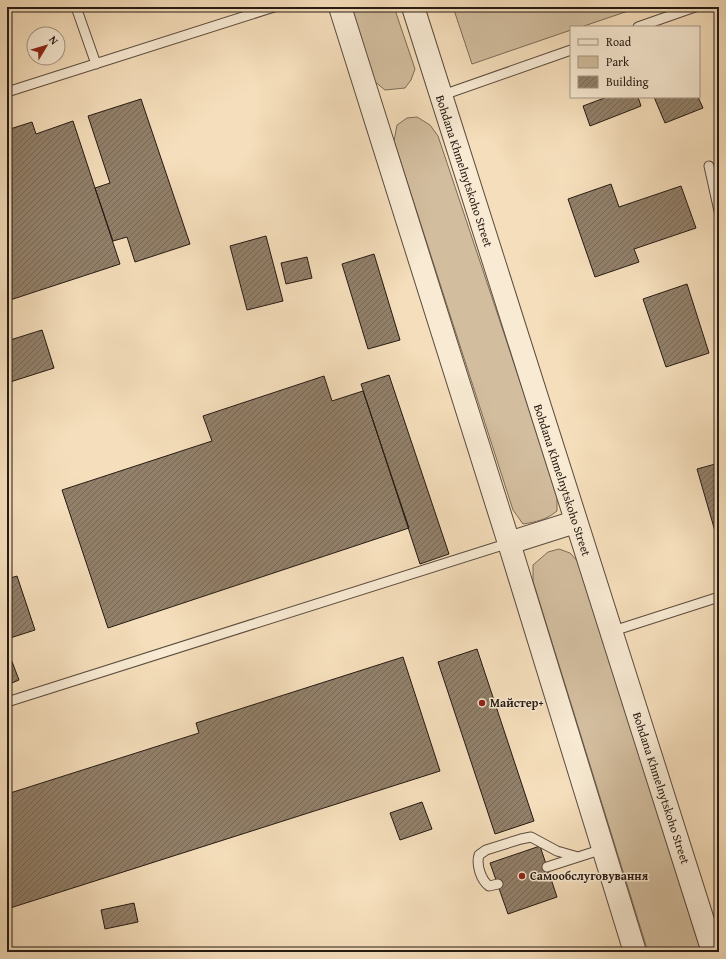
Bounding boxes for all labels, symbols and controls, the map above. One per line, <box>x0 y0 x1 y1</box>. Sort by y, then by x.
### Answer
north arrow <box>26 26 66 66</box>
legend <box>570 26 700 98</box>
text: N <box>45 32 63 48</box>
text: Road <box>606 33 632 50</box>
text: Park <box>606 53 630 70</box>
text: Building <box>606 73 649 90</box>
street label: Bohdana Khmelnytskoho Street <box>432 93 497 250</box>
street label: Bohdana Khmelnytskoho Street <box>530 402 595 559</box>
place label: Майстер+ <box>490 694 544 711</box>
marker: Майстер+ <box>477 698 487 708</box>
street label: Bohdana Khmelnytskoho Street <box>629 710 694 867</box>
place label: Самообслуговування <box>530 867 649 884</box>
marker: Самообслуговування <box>517 871 527 881</box>

